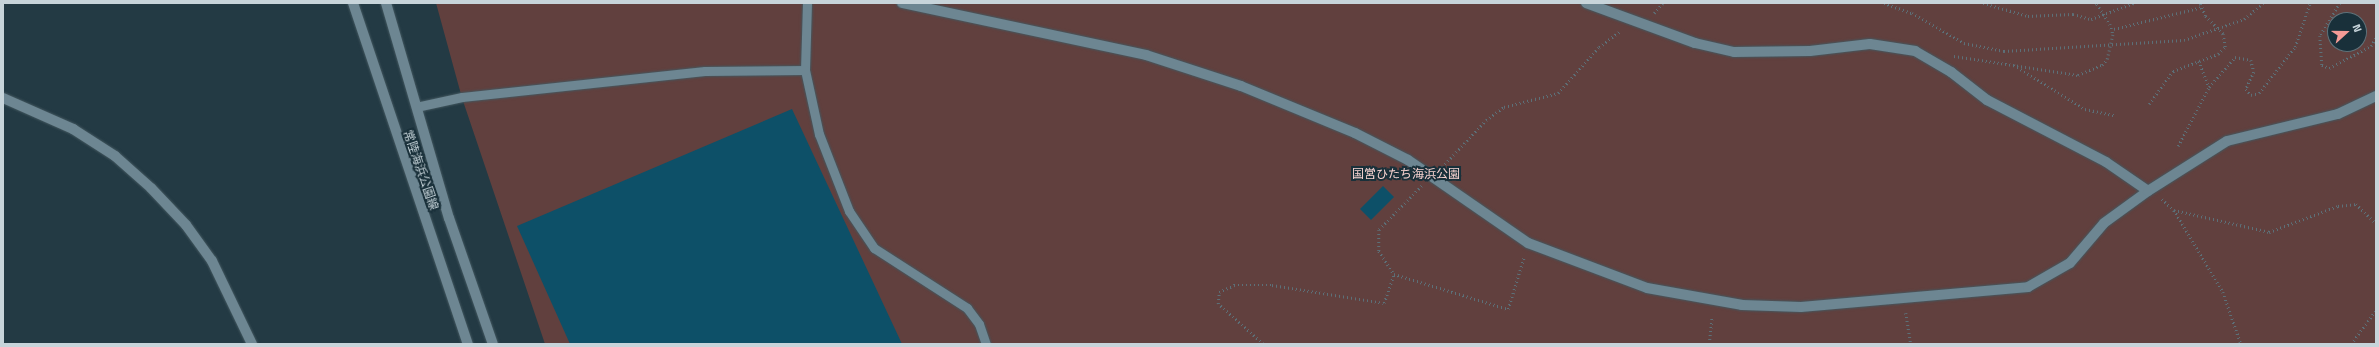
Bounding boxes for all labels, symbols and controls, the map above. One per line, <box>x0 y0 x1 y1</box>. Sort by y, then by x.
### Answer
north arrow <box>2327 12 2367 52</box>
text: N <box>2348 22 2366 34</box>
street label: 常陸海浜公園線 <box>401 128 441 212</box>
park label: 国営ひたち海浜公園 <box>1352 167 1460 181</box>

